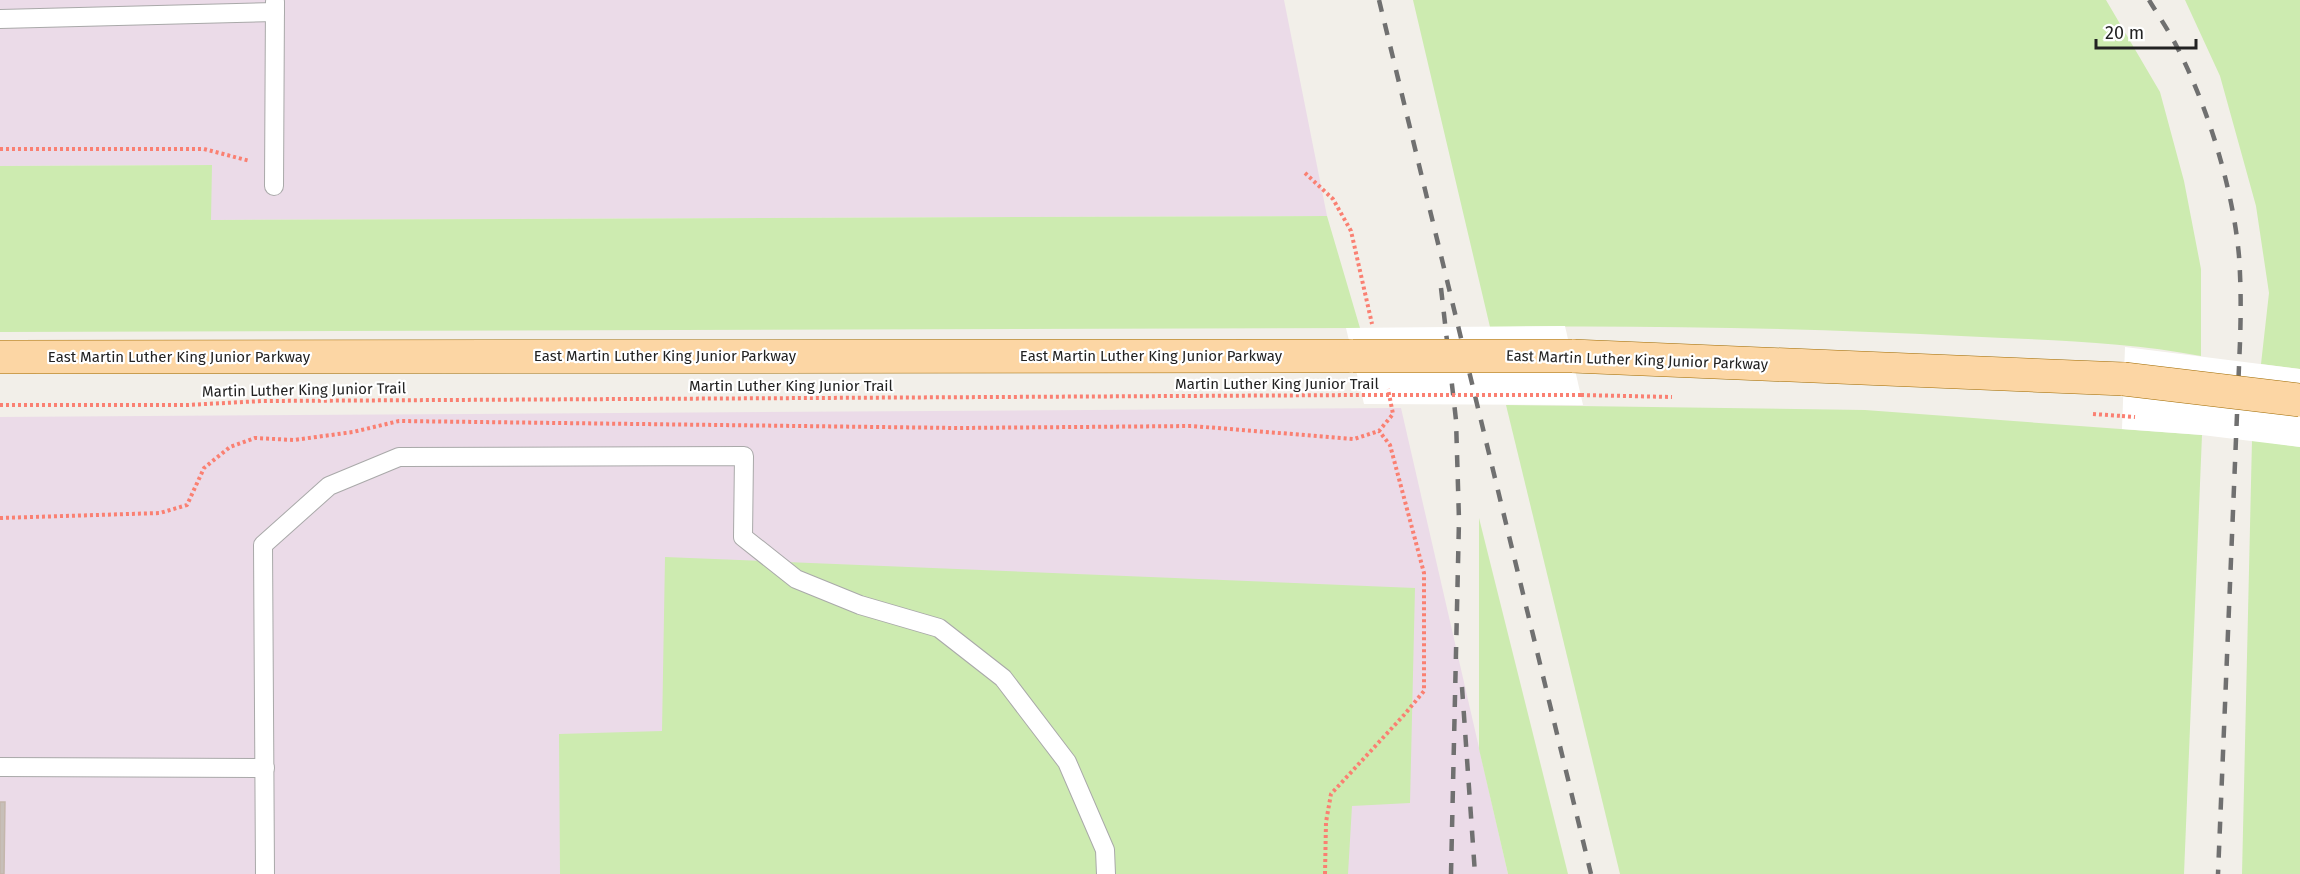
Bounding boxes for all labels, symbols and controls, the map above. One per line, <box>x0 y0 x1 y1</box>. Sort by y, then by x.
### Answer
scale bar <box>2096 12 2196 50</box>
text: 20 m <box>2105 22 2144 44</box>
street label: East Martin Luther King Junior Parkway <box>1506 346 1769 374</box>
street label: East Martin Luther King Junior Parkway <box>534 347 797 365</box>
street label: East Martin Luther King Junior Parkway <box>1020 347 1283 365</box>
street label: East Martin Luther King Junior Parkway <box>48 348 311 366</box>
street label: Martin Luther King Junior Trail <box>1175 375 1380 393</box>
street label: Martin Luther King Junior Trail <box>689 377 894 395</box>
street label: Martin Luther King Junior Trail <box>202 379 407 401</box>

